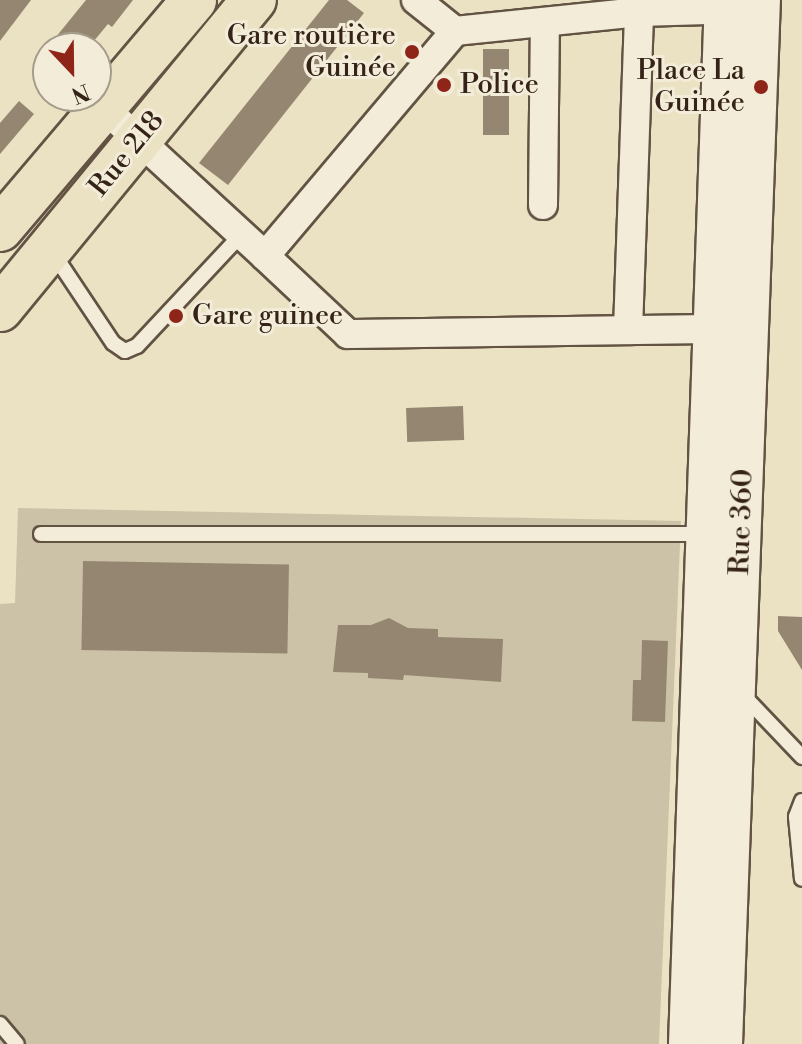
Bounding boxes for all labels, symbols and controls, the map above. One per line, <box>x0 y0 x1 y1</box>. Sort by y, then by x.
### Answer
place label: Gare routière Guinée <box>227 19 396 85</box>
north arrow <box>32 32 112 112</box>
marker: Gare routière Guinée <box>403 43 421 61</box>
place label: Place La Guinée <box>637 54 745 120</box>
place label: Police <box>460 68 539 102</box>
marker: Police <box>435 76 453 94</box>
text: N <box>67 77 94 109</box>
marker: Place La Guinée <box>752 78 770 96</box>
street label: Rue 218 <box>82 104 172 204</box>
place label: Gare guinee <box>192 299 343 333</box>
marker: Gare guinee <box>167 307 185 325</box>
street label: Rue 360 <box>723 468 761 576</box>

